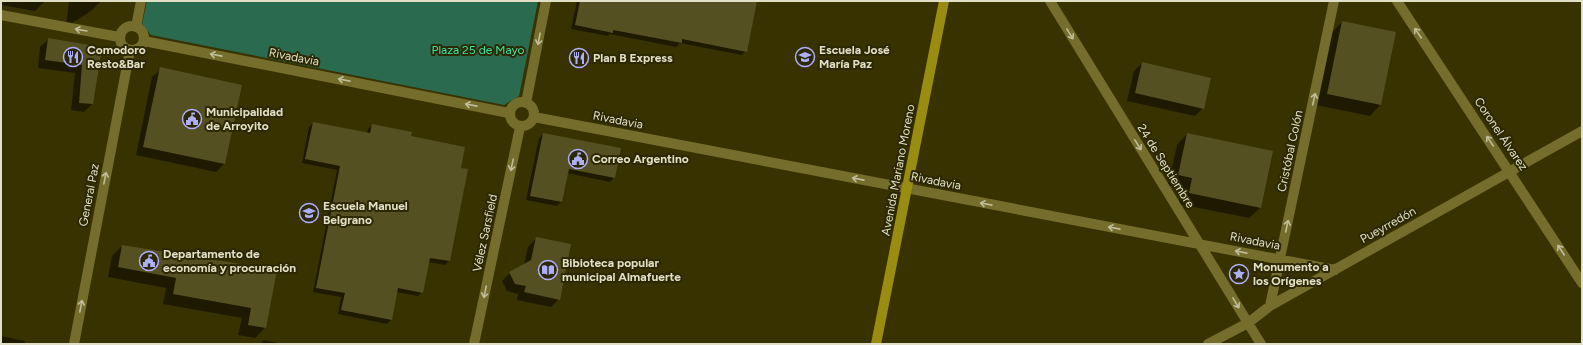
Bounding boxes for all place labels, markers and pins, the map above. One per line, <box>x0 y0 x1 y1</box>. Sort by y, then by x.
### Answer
place label: Comodoro Resto&Bar <box>87 43 146 71</box>
place label: Escuela José María Paz <box>819 43 890 71</box>
restaurant icon: Comodoro Resto&Bar <box>62 46 84 68</box>
school or university icon: Escuela José María Paz <box>794 46 816 68</box>
restaurant icon: Plan B Express <box>568 47 590 69</box>
place label: Plan B Express <box>593 51 673 65</box>
place label: Municipalidad de Arroyito <box>206 105 283 133</box>
public building icon: Municipalidad de Arroyito <box>181 108 203 130</box>
public building icon: Correo Argentino <box>567 148 589 170</box>
place label: Correo Argentino <box>592 152 689 166</box>
place label: Escuela Manuel Belgrano <box>323 199 408 227</box>
school or university icon: Escuela Manuel Belgrano <box>298 202 320 224</box>
place label: Departamento de economía y procuración <box>163 247 296 275</box>
public building icon: Departamento de economía y procuración <box>138 250 160 272</box>
place label: Bibioteca popular municipal Almafuerte <box>562 256 681 284</box>
library icon: Bibioteca popular municipal Almafuerte <box>537 259 559 281</box>
place label: Monumento a los Orígenes <box>1253 260 1329 288</box>
place icon: Monumento a los Orígenes <box>1228 263 1250 285</box>

